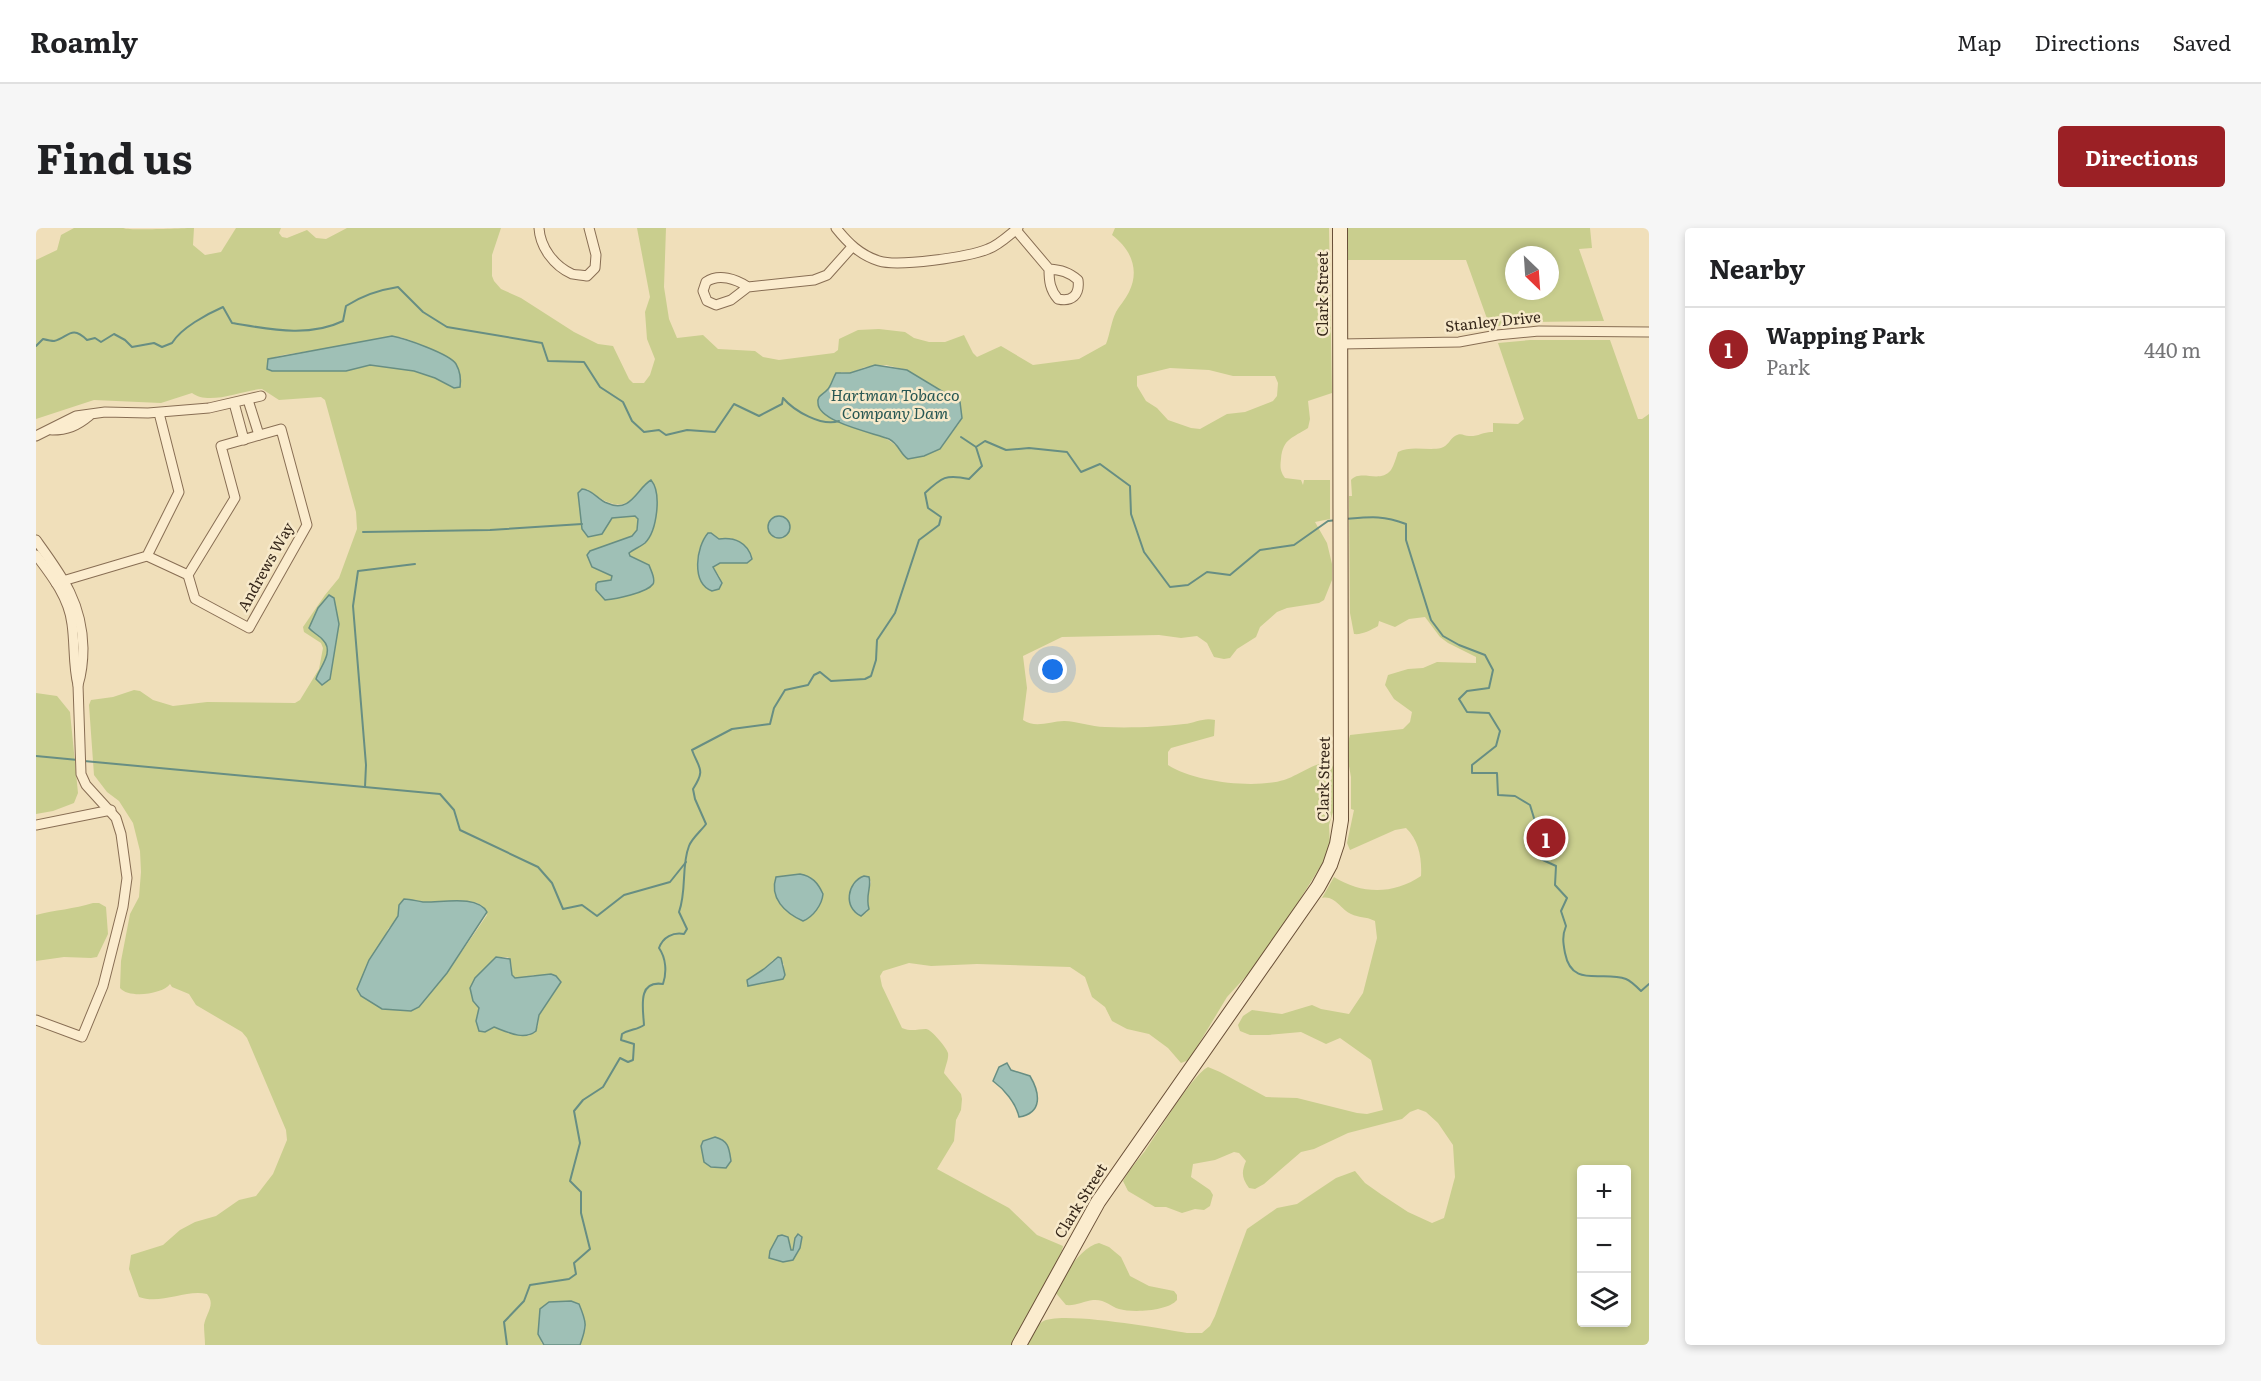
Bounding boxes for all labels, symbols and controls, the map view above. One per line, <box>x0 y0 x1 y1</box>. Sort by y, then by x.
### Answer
text: Roamly <box>30 20 138 62</box>
text: Map <box>1957 26 2002 57</box>
text: Directions <box>2035 26 2140 57</box>
text: Saved <box>2173 26 2231 57</box>
text: Find us <box>36 125 193 187</box>
button: Directions <box>2058 126 2225 187</box>
north arrow <box>1505 246 1559 300</box>
text: Nearby <box>1709 248 1805 287</box>
street label: Clark Street <box>1310 251 1333 337</box>
street label: Stanley Drive <box>1444 304 1542 337</box>
text: Wapping Park <box>1766 318 1925 351</box>
text: 1 <box>1724 334 1733 364</box>
text: 440 m <box>2144 334 2201 364</box>
text: Park <box>1766 351 1810 381</box>
water label: Hartman Tobacco Company Dam <box>830 382 960 424</box>
street label: Andrews Way <box>231 517 299 615</box>
your location <box>1038 655 1067 684</box>
street label: Clark Street <box>1310 736 1335 822</box>
pin: 1 <box>1526 816 1566 860</box>
street label: Clark Street <box>1047 1158 1112 1242</box>
map controls <box>1577 1165 1631 1327</box>
button: + <box>1577 1165 1631 1219</box>
button: − <box>1577 1219 1631 1273</box>
button: layers <box>1577 1273 1631 1327</box>

